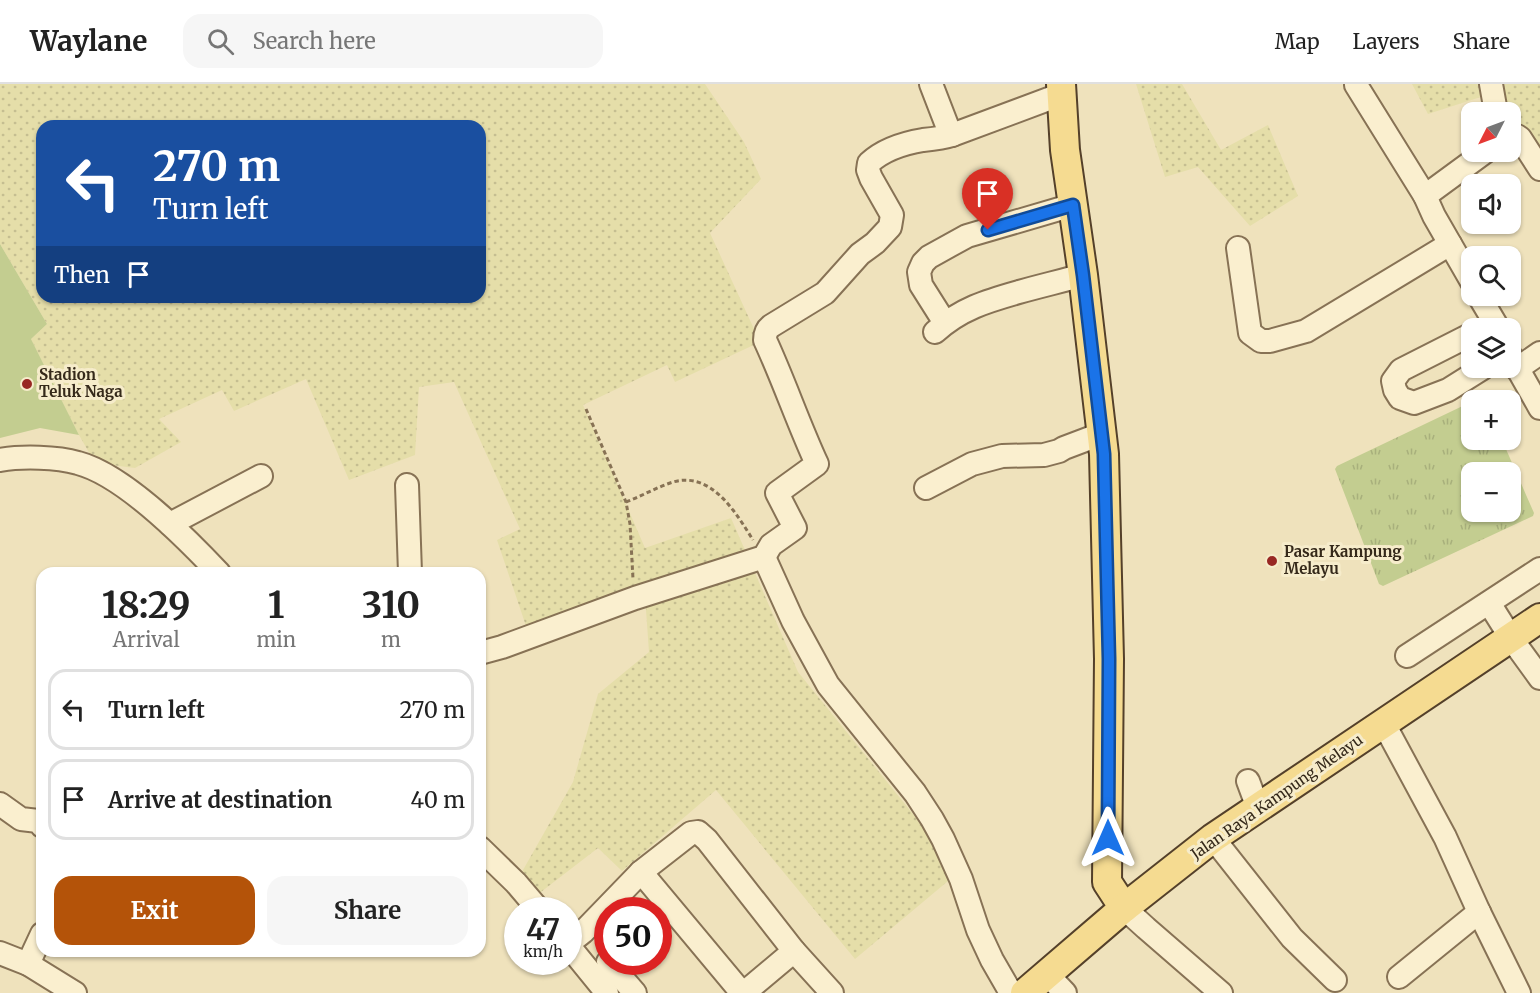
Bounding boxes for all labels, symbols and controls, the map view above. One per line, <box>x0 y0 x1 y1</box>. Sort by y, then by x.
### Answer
search box <box>183 14 603 68</box>
text: Waylane <box>30 23 147 59</box>
icon: search <box>204 25 237 58</box>
text: Search here <box>252 27 376 55</box>
text: Map <box>1275 28 1320 55</box>
text: Layers <box>1353 28 1420 55</box>
text: Share <box>1453 28 1510 55</box>
north arrow <box>1461 102 1521 162</box>
map controls <box>1461 102 1521 522</box>
text: 270 m <box>153 140 280 192</box>
icon: left <box>54 144 132 222</box>
pin <box>962 168 1013 230</box>
button: sound <box>1461 174 1521 234</box>
icon: arrive <box>971 177 1004 210</box>
text: Turn left <box>153 192 268 226</box>
button: search <box>1461 246 1521 306</box>
icon: arrive <box>122 258 155 291</box>
text: Then <box>54 261 110 289</box>
button: layers <box>1461 318 1521 378</box>
place label: Stadion Teluk Naga <box>39 365 123 401</box>
marker: Stadion Teluk Naga <box>20 377 34 391</box>
button: + <box>1461 390 1521 450</box>
button: − <box>1461 462 1521 522</box>
place label: Pasar Kampung Melayu <box>1284 542 1402 578</box>
marker: Pasar Kampung Melayu <box>1265 554 1279 568</box>
text: 18:29 <box>102 583 191 628</box>
text: 1 <box>268 583 285 628</box>
text: 310 <box>362 583 420 628</box>
text: Arrival <box>113 627 180 652</box>
text: min <box>256 627 296 652</box>
text: m <box>381 627 401 652</box>
icon: left <box>57 693 90 726</box>
text: Turn left <box>108 696 205 724</box>
text: 270 m <box>399 696 465 724</box>
street label: Jalan Raya Kampung Melayu <box>1186 730 1366 864</box>
icon: arrive <box>57 783 90 816</box>
text: Arrive at destination <box>108 786 332 814</box>
text: 40 m <box>410 786 465 814</box>
position arrow <box>1076 806 1140 870</box>
button: Exit <box>54 876 255 945</box>
button: Share <box>267 876 468 945</box>
speed limit sign: 50 <box>594 897 672 975</box>
text: 47 <box>526 910 560 948</box>
text: km/h <box>523 942 563 961</box>

